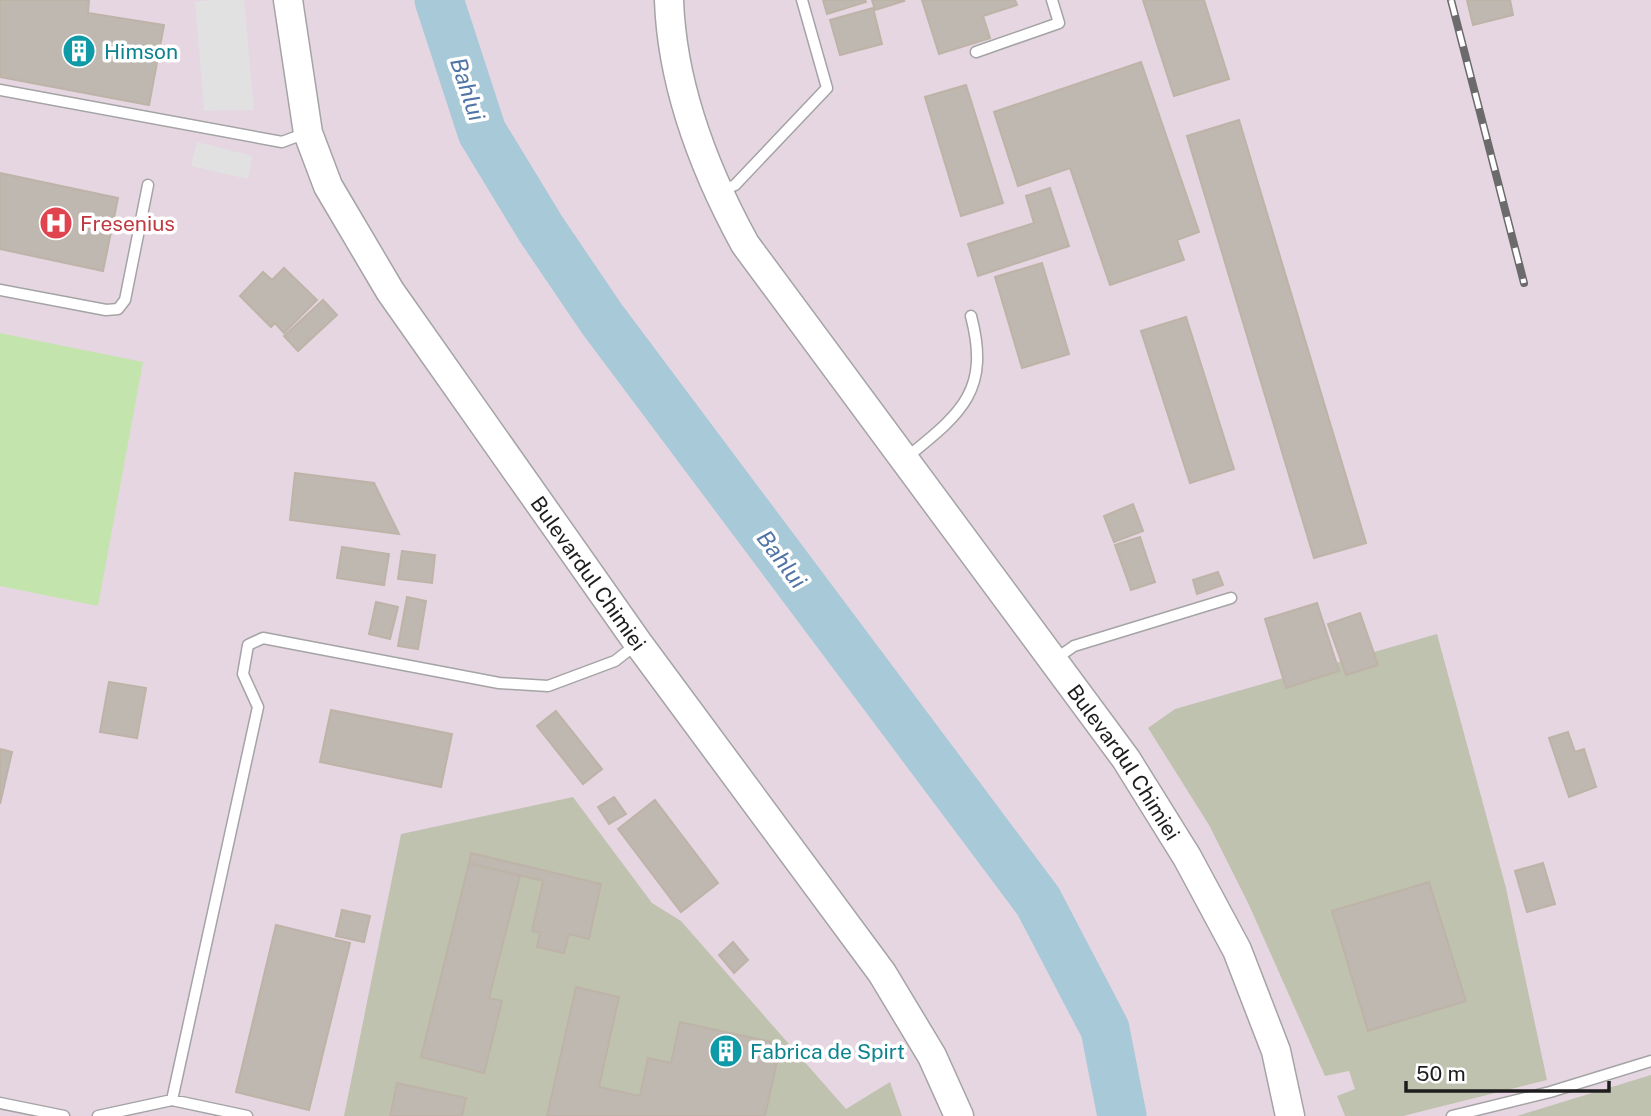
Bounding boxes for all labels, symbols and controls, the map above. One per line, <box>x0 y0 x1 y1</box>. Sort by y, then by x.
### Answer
building icon: Himson <box>60 32 98 70</box>
place label: Himson <box>104 39 178 64</box>
water label: Bahlui <box>445 54 491 125</box>
hospital icon: Fresenius <box>37 204 75 242</box>
place label: Fresenius <box>80 211 175 236</box>
street label: Bulevardul Chimiei <box>526 491 651 655</box>
water label: Bahlui <box>752 525 813 593</box>
street label: Bulevardul Chimiei <box>1062 679 1186 844</box>
building icon: Fabrica de Spirt <box>707 1032 745 1070</box>
place label: Fabrica de Spirt <box>750 1039 905 1064</box>
scale bar <box>1406 1050 1609 1094</box>
text: 50 m <box>1416 1061 1466 1086</box>

